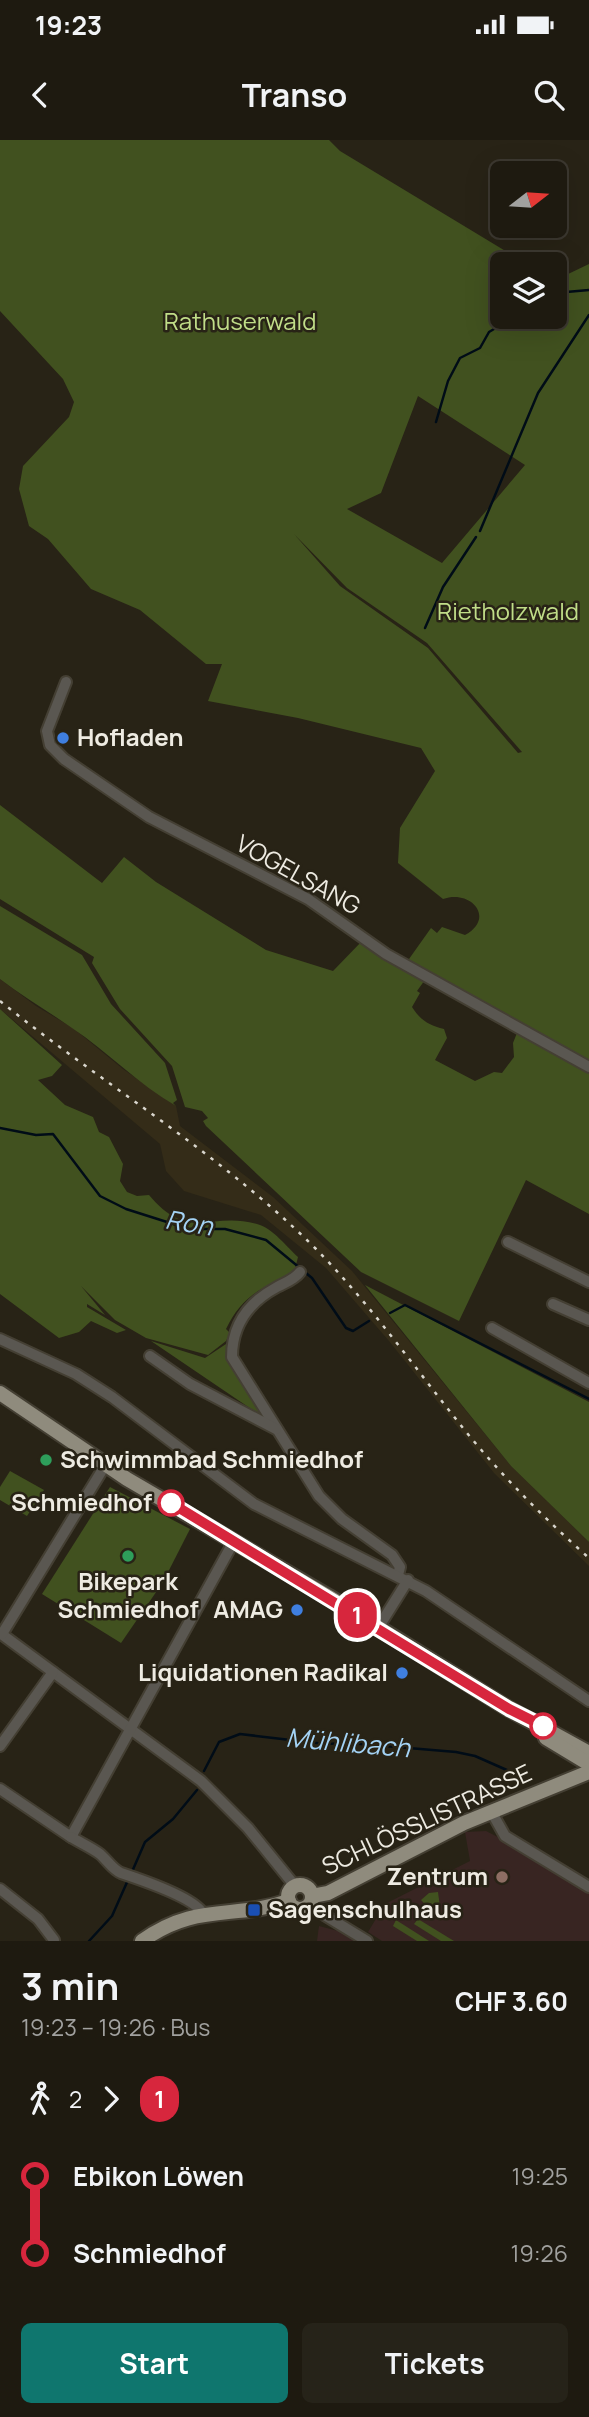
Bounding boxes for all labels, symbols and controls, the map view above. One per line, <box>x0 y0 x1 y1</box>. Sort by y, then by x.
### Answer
text: 19:23 <box>35 7 102 43</box>
text: Transo <box>242 73 347 117</box>
icon: back <box>21 76 59 114</box>
icon: search <box>530 76 568 114</box>
north arrow <box>490 161 567 238</box>
map controls <box>490 161 567 329</box>
button: layers <box>490 252 567 329</box>
park label: Rathuserwald <box>164 304 316 337</box>
park label: Rietholzwald <box>437 594 579 627</box>
place label: Hofladen <box>77 720 183 753</box>
marker: Hofladen <box>55 730 71 746</box>
street label: VOGELSANG <box>231 826 367 922</box>
water label: Ron <box>163 1201 217 1244</box>
place label: Schwimmbad Schmiedhof <box>60 1442 363 1475</box>
marker: Schwimmbad Schmiedhof <box>38 1452 54 1468</box>
place label: Schmiedhof <box>11 1485 152 1518</box>
marker: Schmiedhof <box>158 1490 184 1516</box>
marker: Bikepark Schmiedhof <box>120 1548 136 1564</box>
place label: Bikepark Schmiedhof <box>57 1564 199 1625</box>
place label: AMAG <box>213 1592 283 1625</box>
line badge: 1 <box>334 1592 380 1638</box>
text: 1 <box>352 1598 362 1631</box>
marker: AMAG <box>289 1602 305 1618</box>
place label: Liquidationen Radikal <box>138 1655 388 1688</box>
marker: Liquidationen Radikal <box>394 1665 410 1681</box>
unlabelled marker <box>530 1713 556 1739</box>
water label: Mühlibach <box>284 1719 413 1765</box>
street label: SCHLÖSSLISTRASSE <box>316 1756 537 1882</box>
place label: Zentrum <box>386 1859 488 1892</box>
marker: Zentrum <box>494 1869 510 1885</box>
place label: Sagenschulhaus <box>268 1892 462 1925</box>
marker: Sagenschulhaus <box>246 1902 262 1918</box>
text: 3 min <box>21 1959 119 2011</box>
text: CHF 3.60 <box>455 1983 568 2019</box>
text: 19:23 – 19:26 · Bus <box>21 2011 210 2043</box>
icon: walk <box>21 2080 59 2118</box>
icon: forward <box>92 2080 130 2118</box>
text: 1 <box>154 2082 165 2115</box>
text: 2 <box>69 2083 82 2115</box>
text: Ebikon Löwen <box>73 2158 244 2194</box>
text: 19:25 <box>511 2160 568 2192</box>
text: Schmiedhof <box>73 2235 226 2271</box>
text: 19:26 <box>511 2237 568 2269</box>
button: Start <box>21 2323 288 2403</box>
button: Tickets <box>302 2323 568 2403</box>

